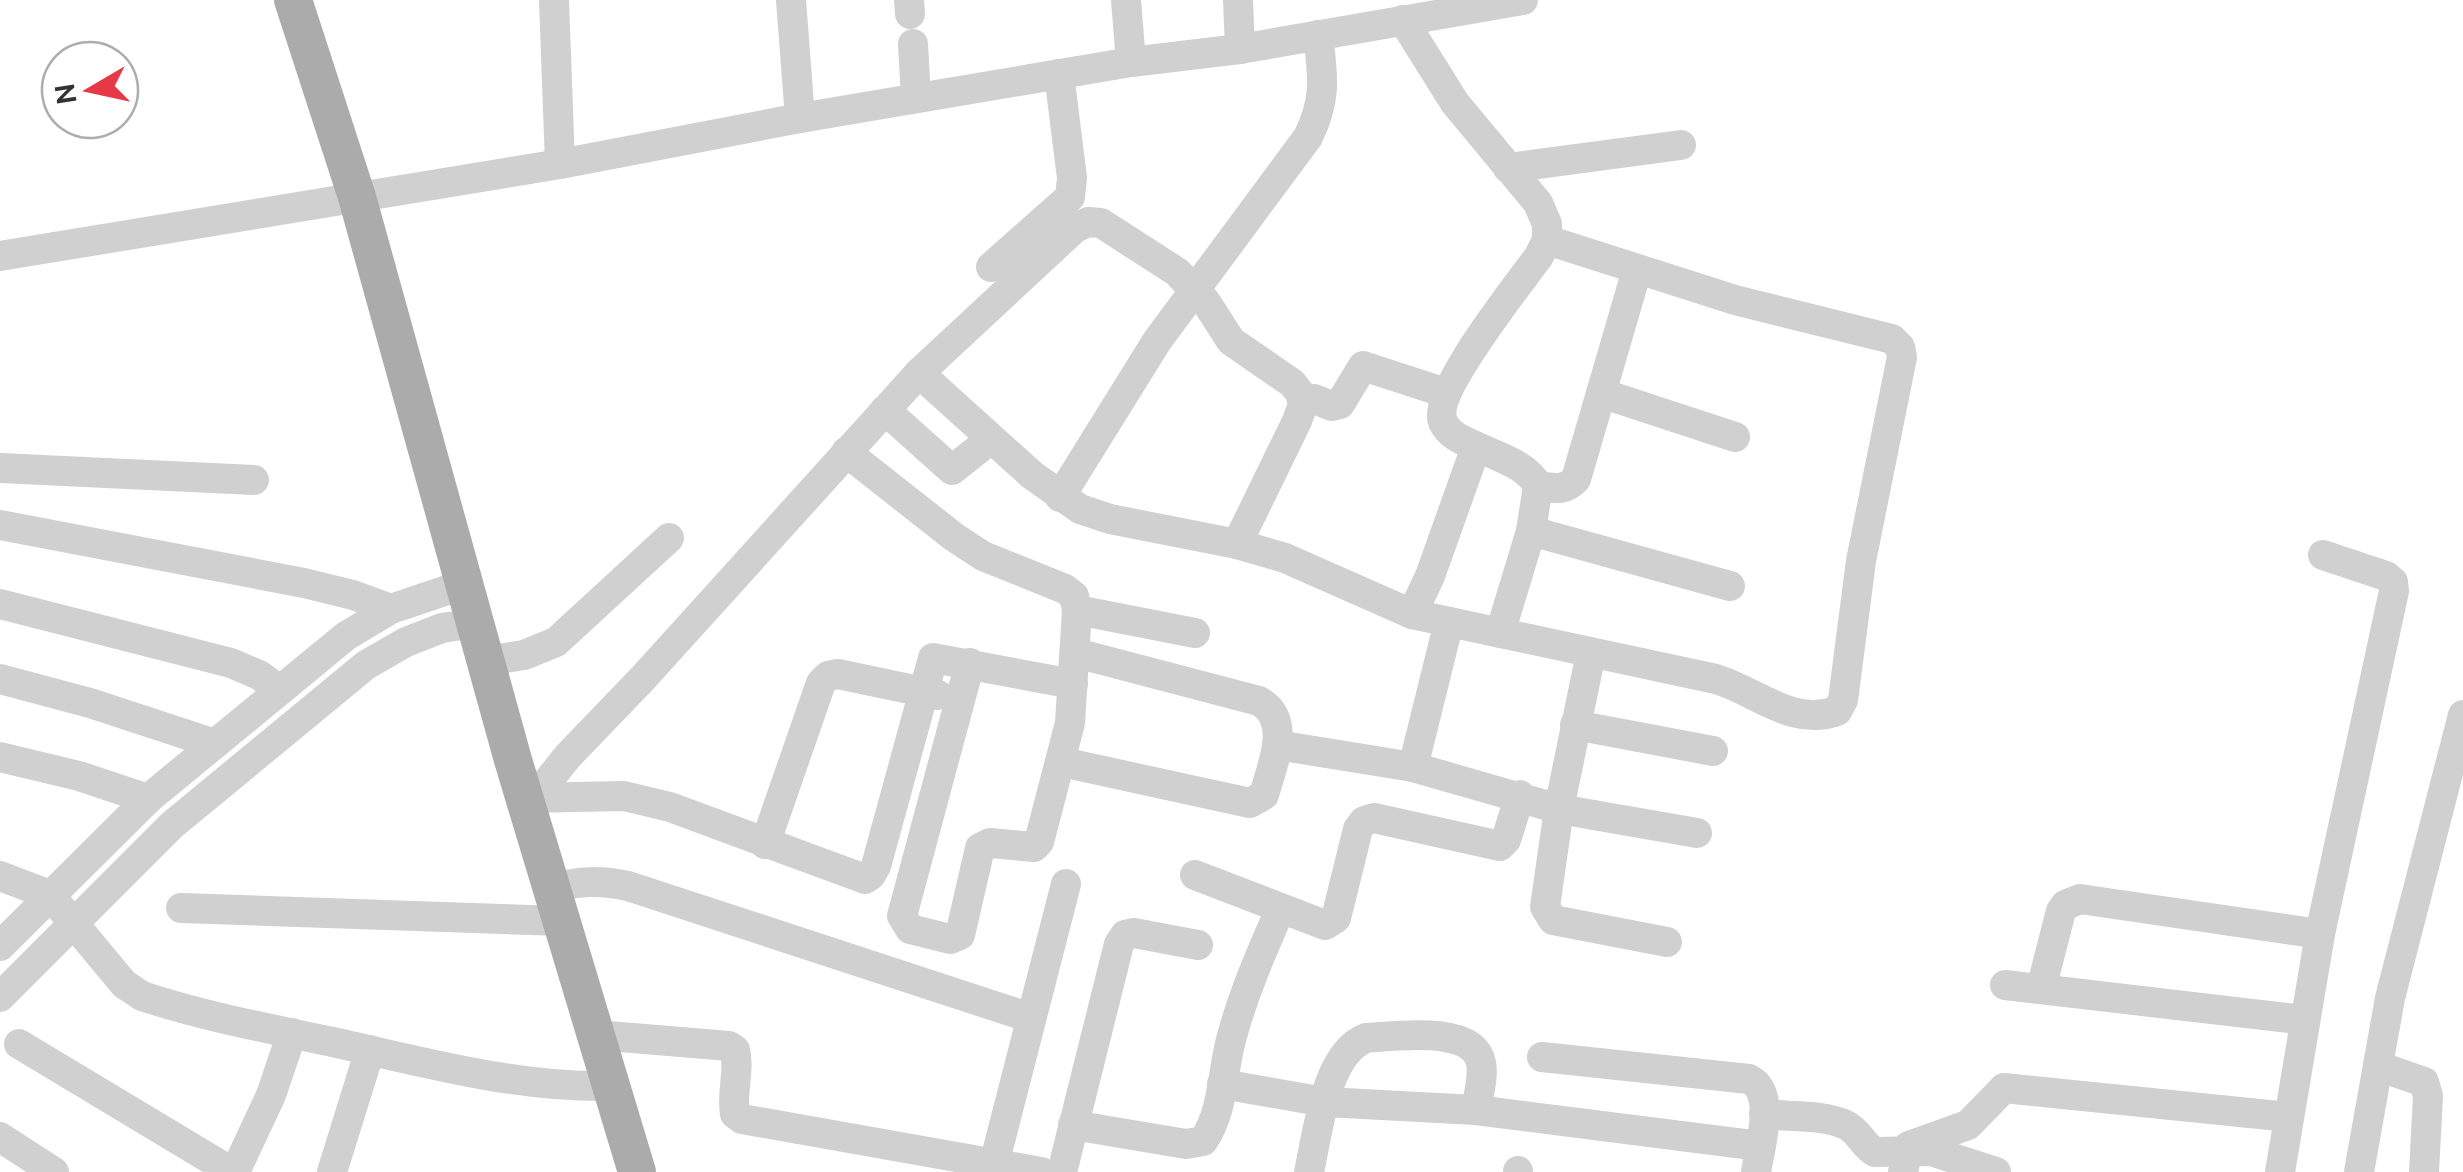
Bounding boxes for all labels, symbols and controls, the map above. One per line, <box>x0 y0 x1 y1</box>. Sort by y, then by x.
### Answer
north arrow <box>40 40 140 140</box>
text: N <box>48 81 82 107</box>

